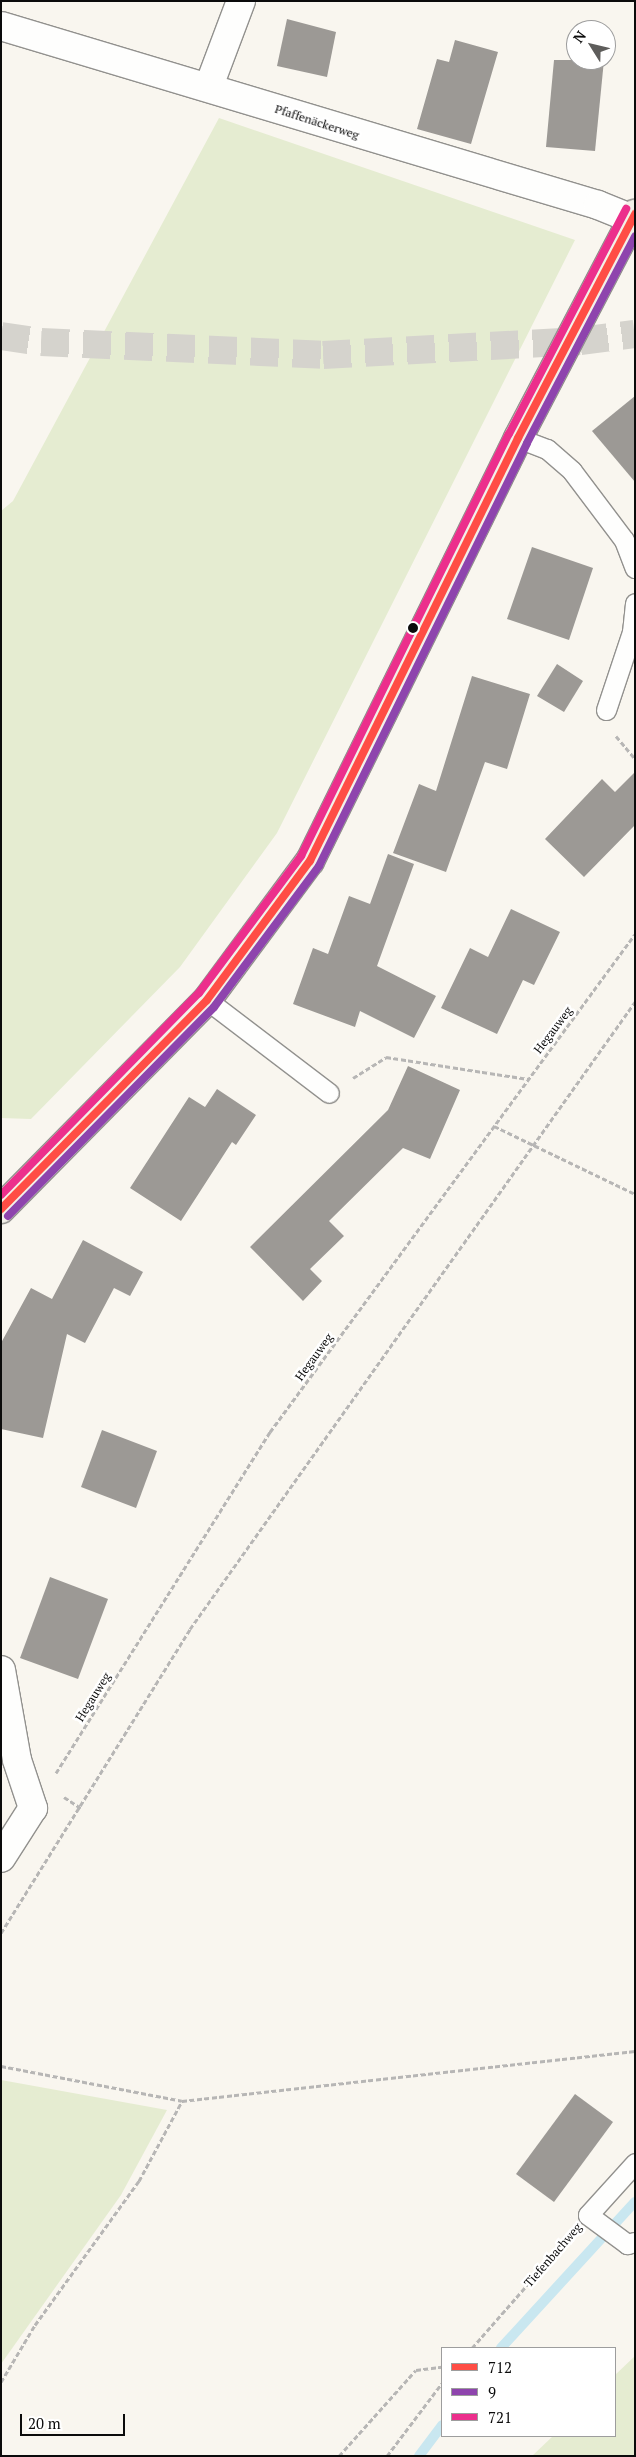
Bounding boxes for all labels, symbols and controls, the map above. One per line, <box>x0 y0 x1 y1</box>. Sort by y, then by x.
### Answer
north arrow <box>566 20 616 70</box>
text: N <box>568 27 590 46</box>
street label: Pfaffenäckerweg <box>273 102 361 142</box>
unlabelled marker <box>408 623 418 633</box>
street label: Hegauweg <box>531 1004 575 1056</box>
street label: Hegauweg <box>292 1331 336 1383</box>
street label: Hegauweg <box>72 1670 114 1724</box>
street label: Tiefenbachweg <box>521 2220 585 2290</box>
legend <box>441 2347 616 2437</box>
text: 712 <box>488 2357 512 2377</box>
text: 9 <box>488 2382 496 2402</box>
scale bar <box>22 2404 128 2436</box>
text: 721 <box>488 2407 512 2427</box>
text: 20 m <box>28 2413 61 2433</box>

